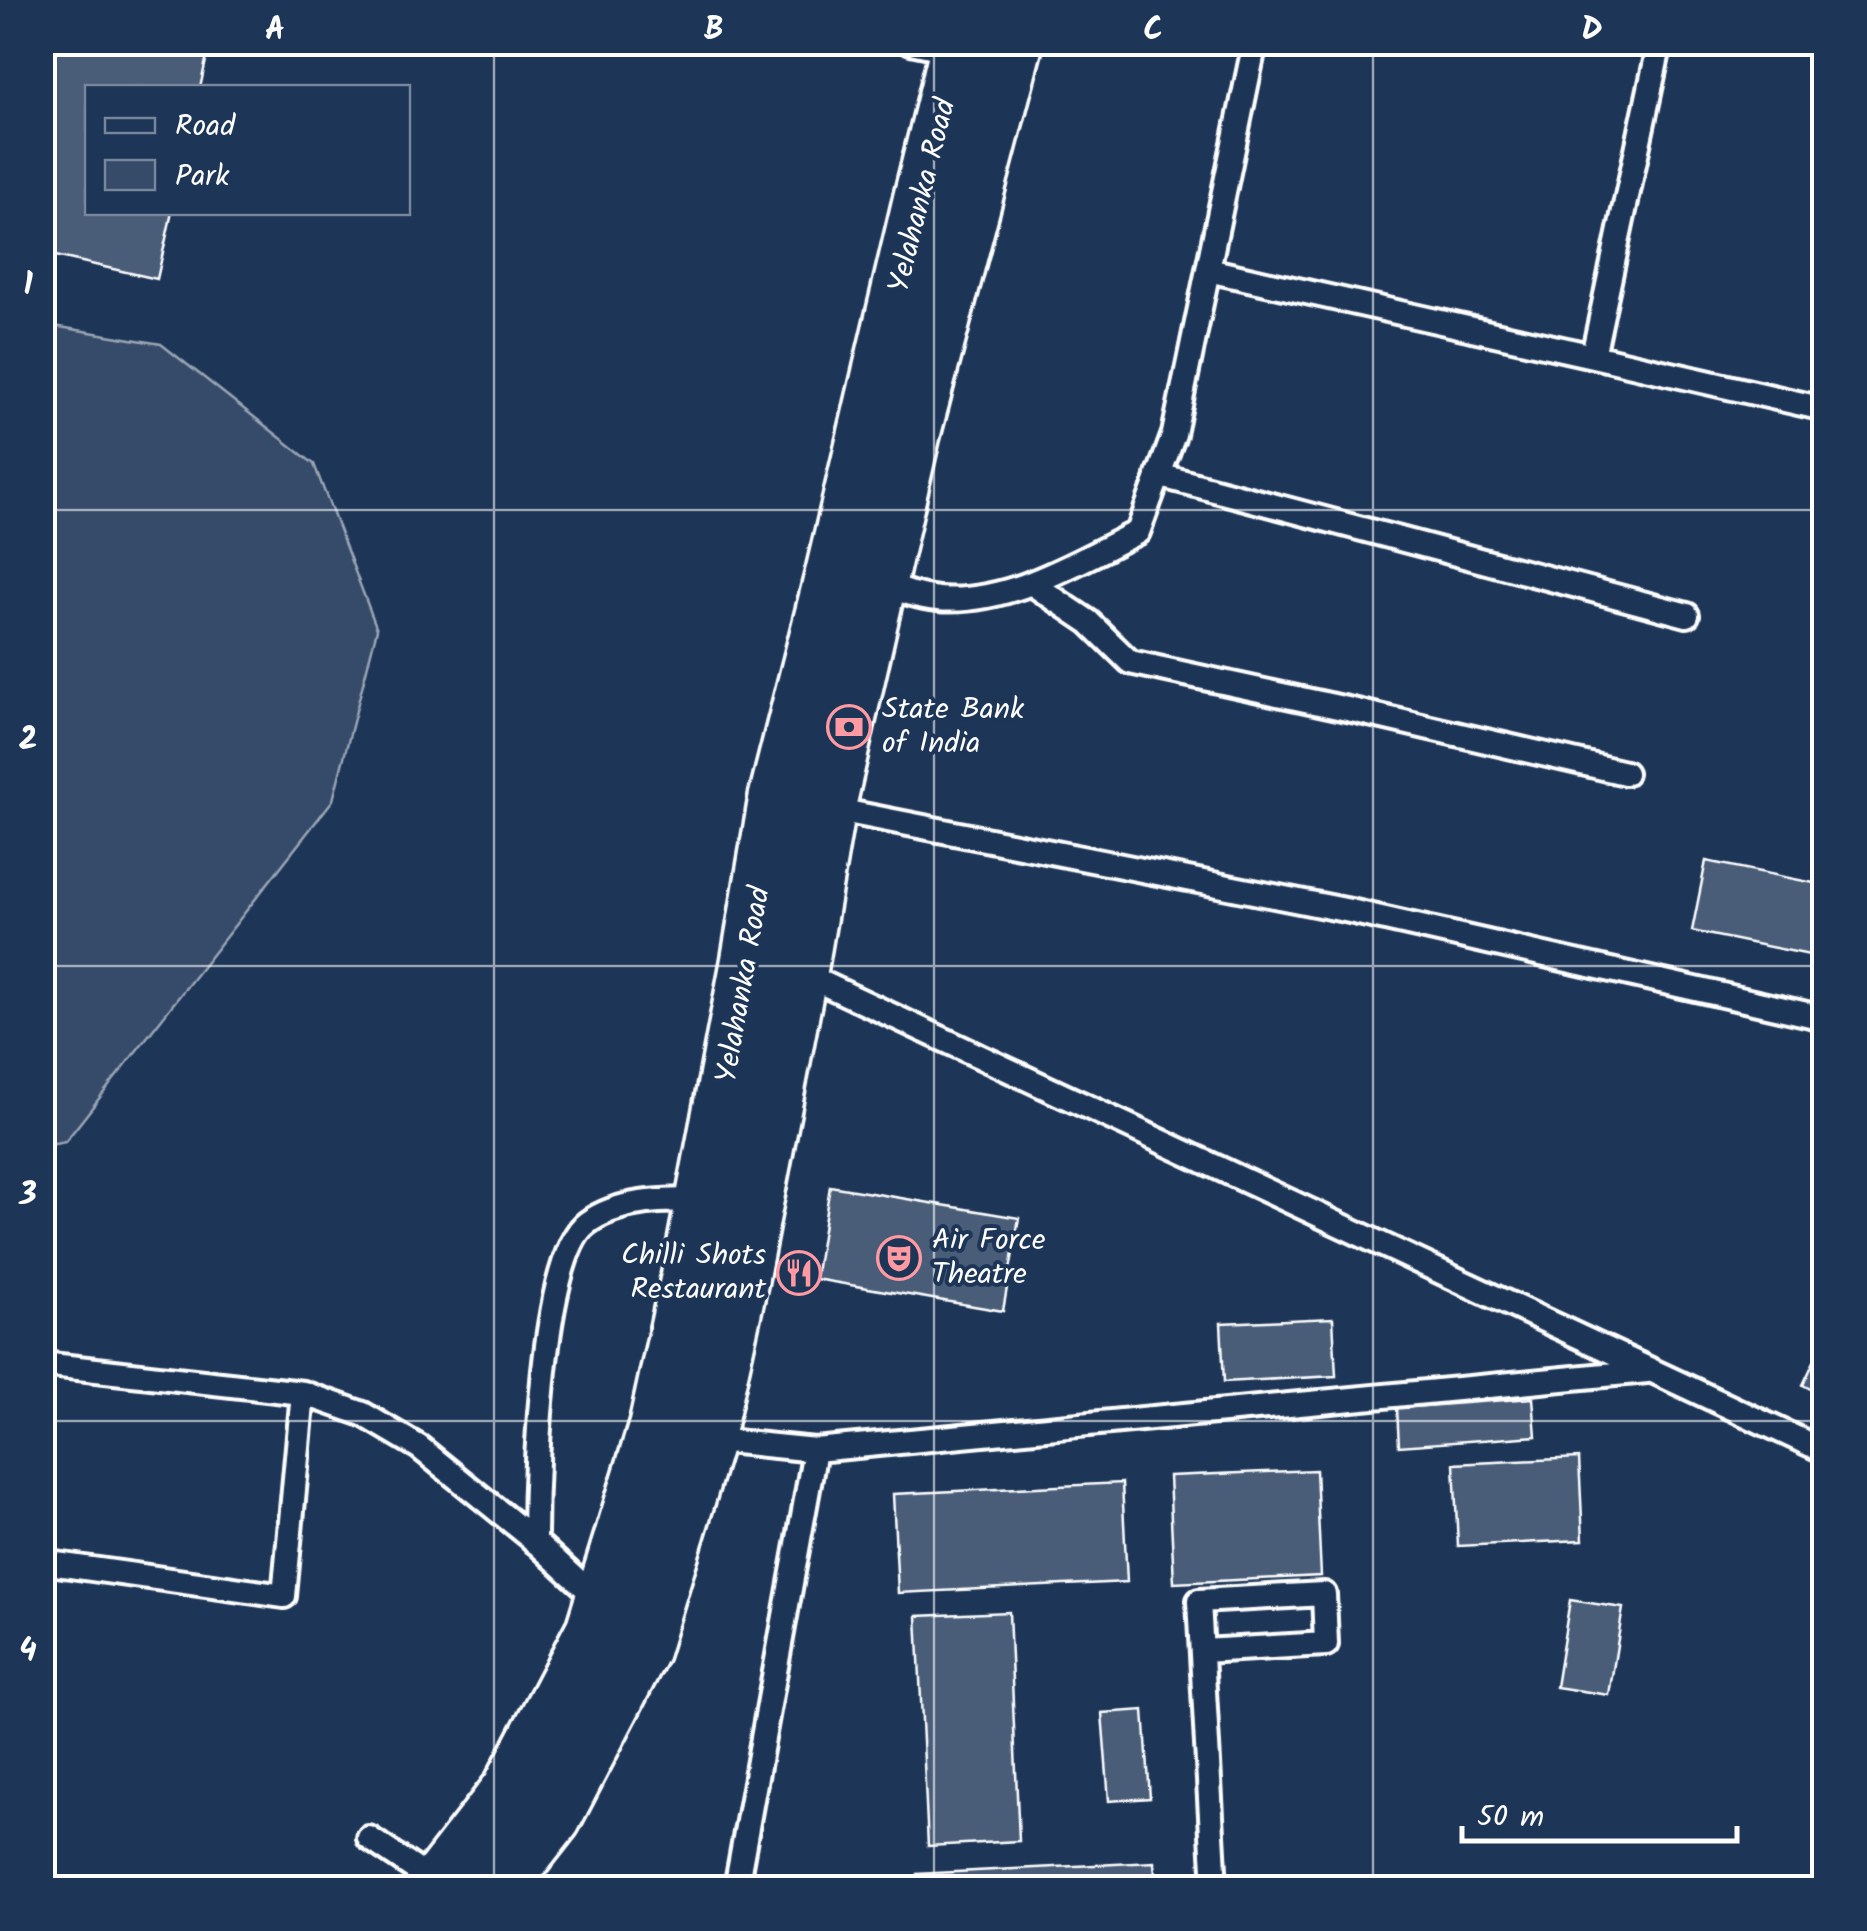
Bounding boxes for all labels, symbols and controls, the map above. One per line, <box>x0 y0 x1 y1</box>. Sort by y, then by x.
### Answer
text: A <box>265 5 285 56</box>
text: B <box>704 5 724 56</box>
text: C <box>1143 5 1163 56</box>
text: D <box>1581 5 1603 56</box>
legend <box>85 85 410 215</box>
street label: Yelahanka Road <box>876 93 971 298</box>
text: Road <box>175 103 236 151</box>
text: Park <box>175 153 230 201</box>
text: 1 <box>23 260 33 311</box>
place label: State Bank of India <box>882 686 1025 768</box>
bank icon: State Bank of India <box>826 704 872 750</box>
text: 2 <box>19 715 37 766</box>
street label: Yelahanka Road <box>703 882 785 1087</box>
text: 3 <box>18 1170 37 1221</box>
place label: Air Force Theatre <box>932 1217 1045 1299</box>
place label: Chilli Shots Restaurant <box>621 1232 766 1314</box>
theatre icon: Air Force Theatre <box>876 1235 922 1281</box>
restaurant icon: Chilli Shots Restaurant <box>776 1250 822 1296</box>
text: 4 <box>19 1626 37 1677</box>
scale bar <box>1462 1781 1737 1843</box>
text: 50 m <box>1477 1794 1544 1842</box>

